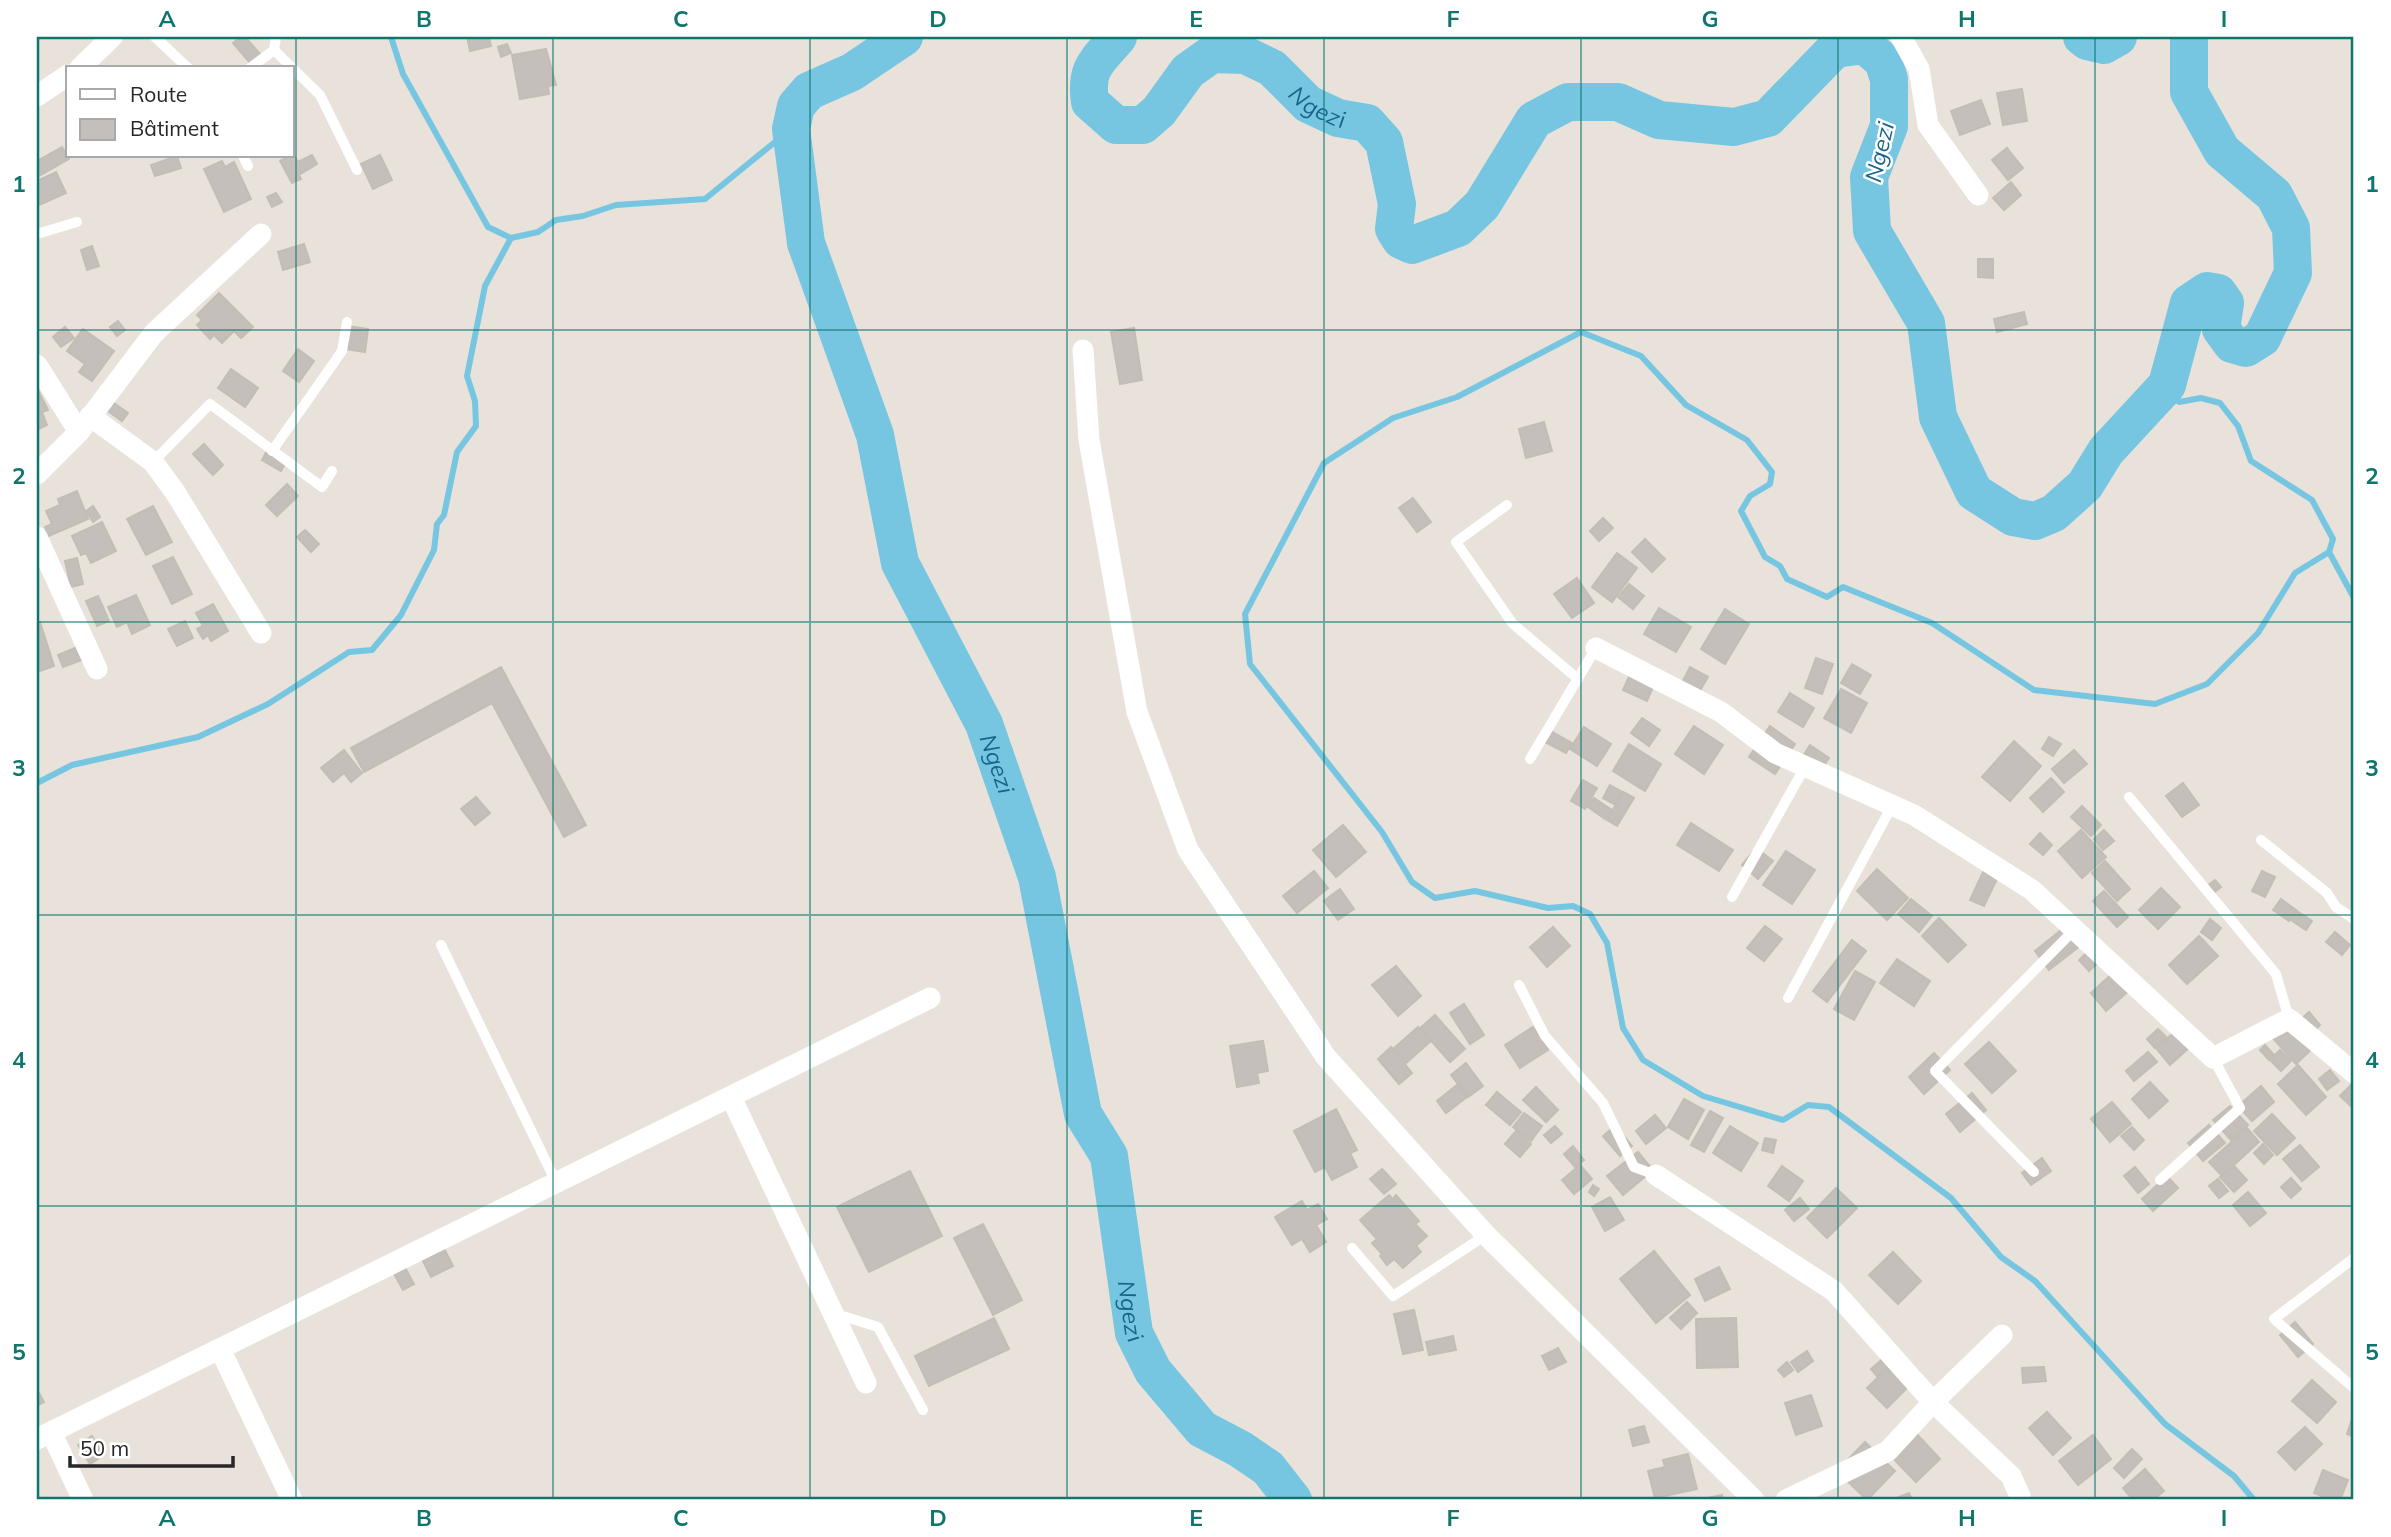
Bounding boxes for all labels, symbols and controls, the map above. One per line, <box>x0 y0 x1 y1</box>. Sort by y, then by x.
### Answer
text: A <box>158 4 176 33</box>
text: B <box>416 4 432 33</box>
text: C <box>673 4 689 33</box>
text: D <box>929 4 947 33</box>
text: E <box>1189 4 1203 33</box>
text: F <box>1446 4 1460 33</box>
text: G <box>1701 4 1719 33</box>
text: H <box>1958 4 1976 33</box>
text: I <box>2221 4 2227 33</box>
legend <box>66 66 294 158</box>
water label: Ngezi <box>1283 79 1348 134</box>
text: Route <box>130 81 187 107</box>
text: Bâtiment <box>130 115 219 141</box>
water label: Ngezi <box>1858 119 1900 185</box>
text: 1 <box>12 169 26 198</box>
text: 1 <box>2365 169 2379 198</box>
text: 2 <box>12 461 26 490</box>
text: 2 <box>2365 461 2379 490</box>
water label: Ngezi <box>974 730 1022 798</box>
text: 3 <box>12 753 26 782</box>
text: 3 <box>2365 753 2379 782</box>
text: 4 <box>12 1045 26 1074</box>
text: 4 <box>2365 1045 2379 1074</box>
water label: Ngezi <box>1112 1278 1151 1347</box>
text: 5 <box>12 1337 26 1366</box>
text: 5 <box>2365 1337 2379 1366</box>
scale bar <box>70 1425 233 1469</box>
text: 50 m <box>80 1435 129 1461</box>
text: A <box>158 1503 176 1532</box>
text: B <box>416 1503 432 1532</box>
text: C <box>673 1503 689 1532</box>
text: D <box>929 1503 947 1532</box>
text: E <box>1189 1503 1203 1532</box>
text: F <box>1446 1503 1460 1532</box>
text: G <box>1701 1503 1719 1532</box>
text: H <box>1958 1503 1976 1532</box>
text: I <box>2221 1503 2227 1532</box>

